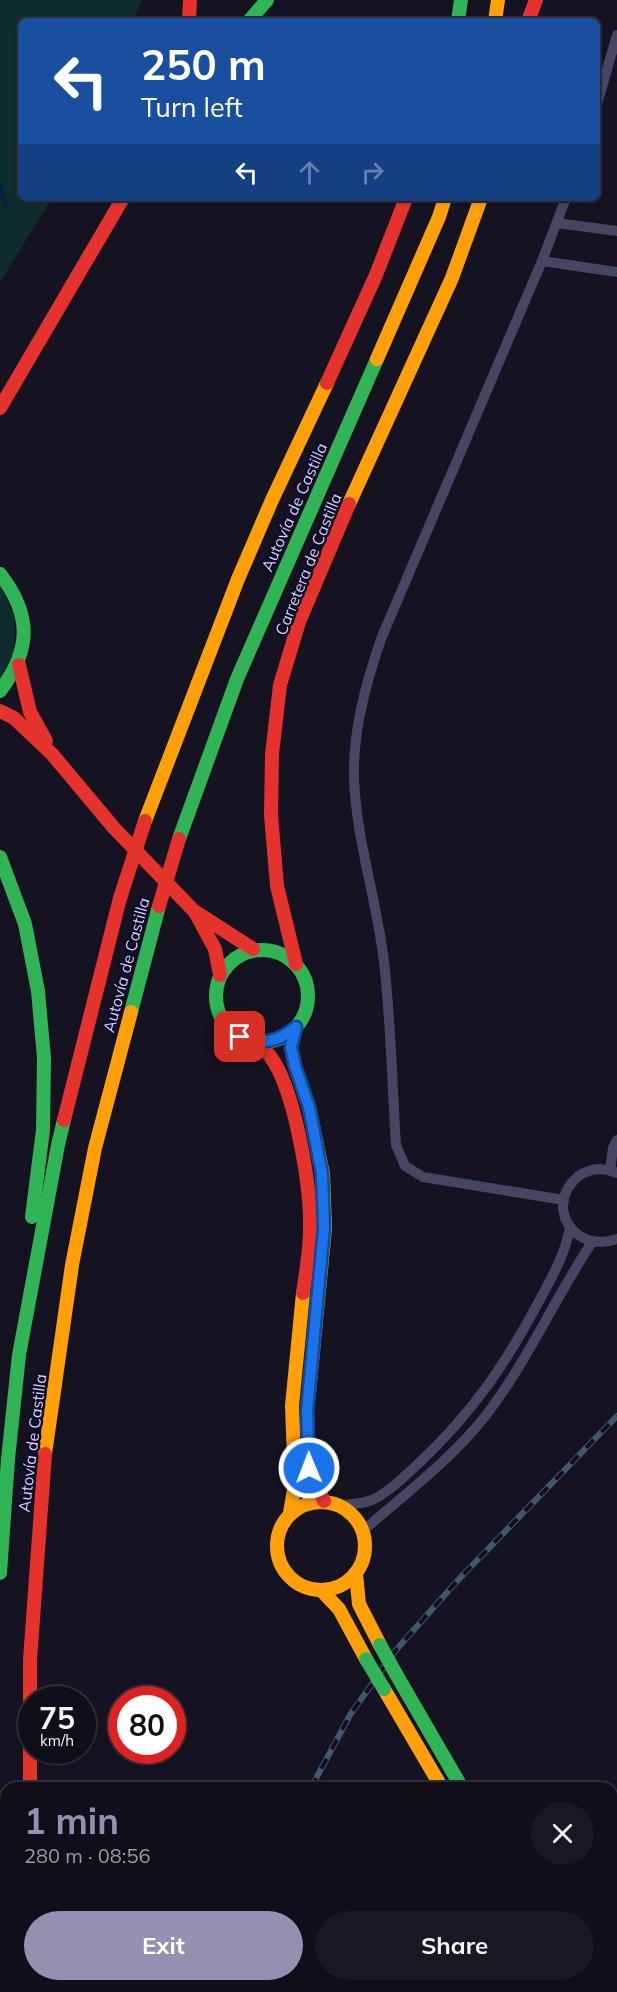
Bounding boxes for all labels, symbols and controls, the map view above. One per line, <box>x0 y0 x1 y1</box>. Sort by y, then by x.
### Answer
text: 250 m <box>141 38 266 91</box>
icon: left <box>42 42 120 120</box>
text: Turn left <box>141 90 243 124</box>
icon: left <box>230 156 263 189</box>
icon: ahead <box>293 156 326 189</box>
icon: right <box>356 156 389 189</box>
street label: Autovía de Castilla <box>257 440 331 574</box>
street label: Carretera de Castilla <box>270 490 346 638</box>
street label: Autovía de Castilla <box>98 895 154 1035</box>
pin <box>214 1011 265 1062</box>
icon: arrive <box>223 1020 256 1053</box>
street label: Autovía de Castilla <box>14 1373 50 1513</box>
position arrow <box>277 1436 341 1500</box>
speed limit sign: 80 <box>108 1686 186 1764</box>
text: 75 <box>39 1699 75 1737</box>
text: km/h <box>40 1731 74 1750</box>
text: 1 min <box>24 1798 119 1843</box>
button: close <box>531 1802 594 1865</box>
text: 280 m · 08:56 <box>24 1843 150 1868</box>
button: Exit <box>24 1911 303 1980</box>
button: Share <box>315 1911 594 1980</box>

